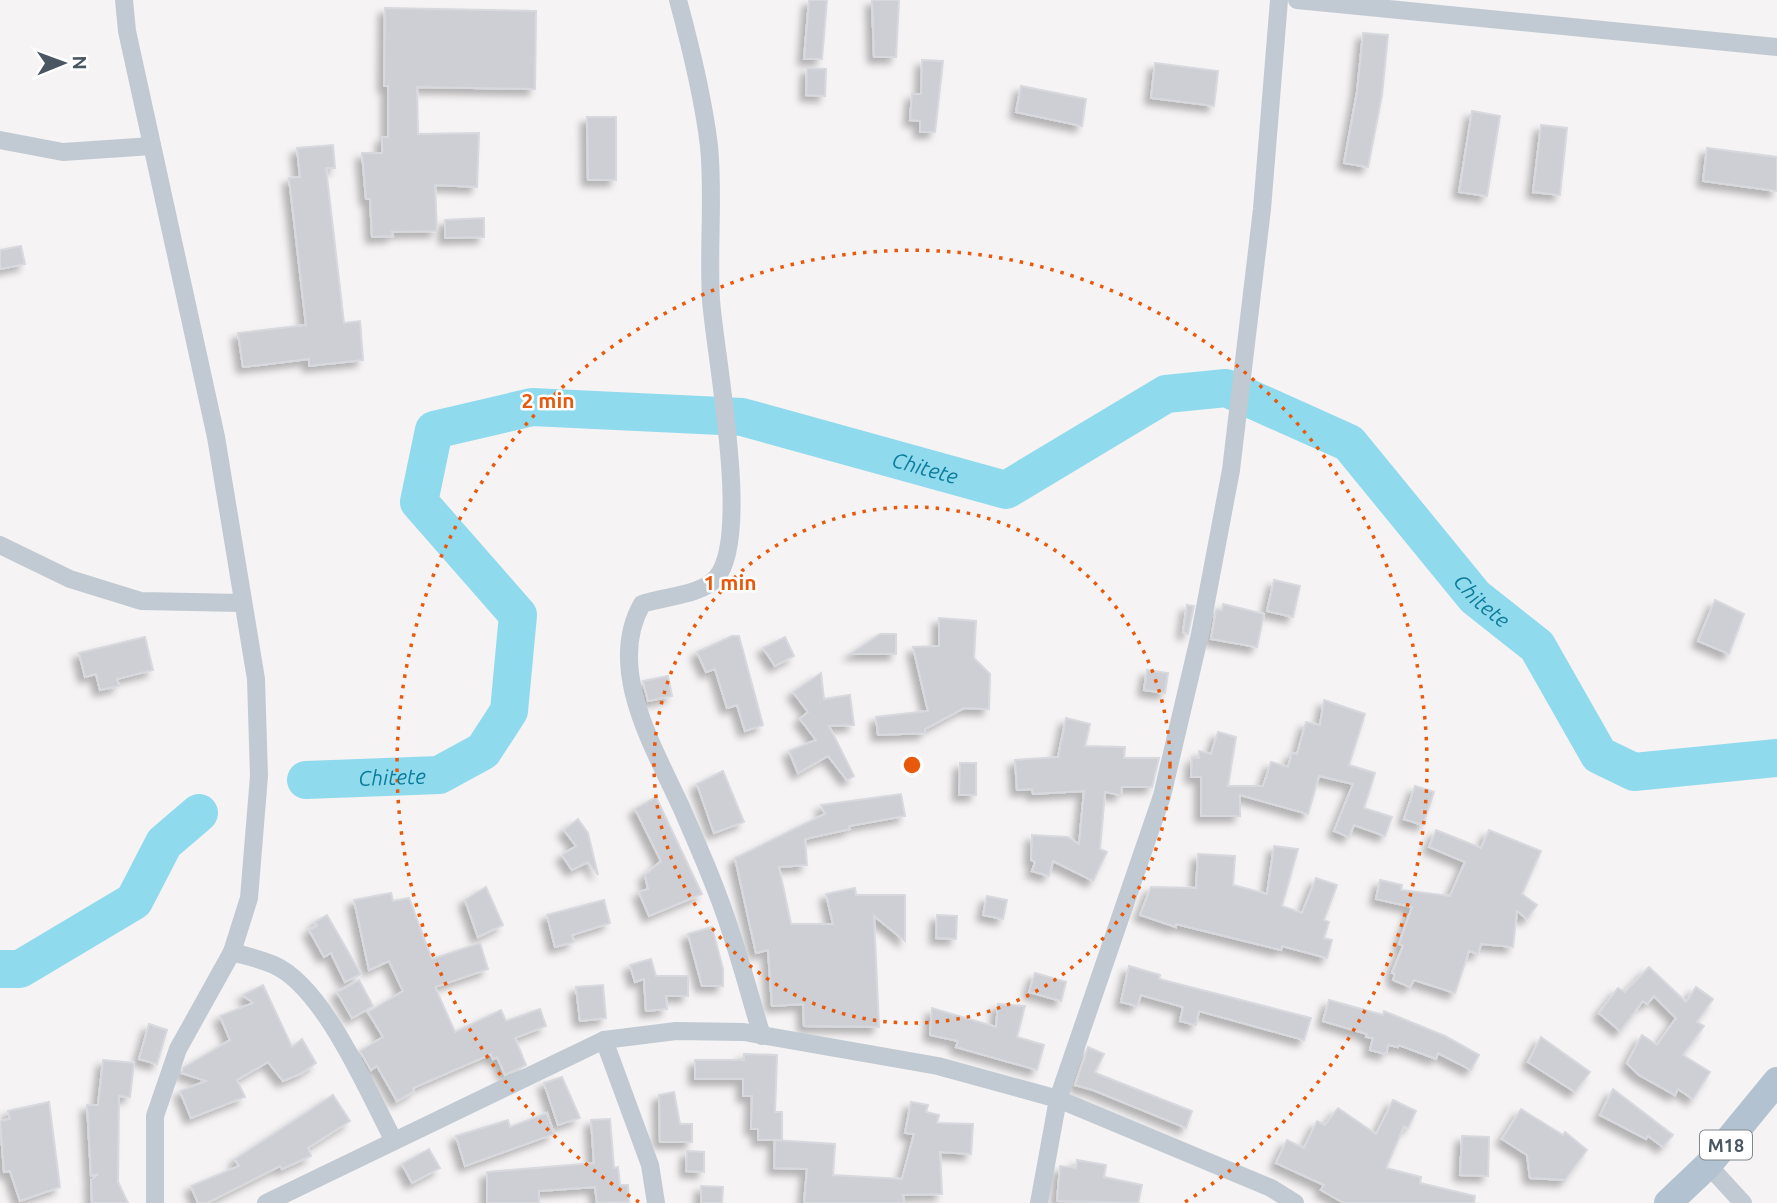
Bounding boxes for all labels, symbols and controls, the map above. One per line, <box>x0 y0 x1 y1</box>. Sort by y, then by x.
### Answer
north arrow <box>28 28 98 98</box>
text: N <box>69 55 91 70</box>
text: 2 min <box>521 388 575 412</box>
water label: Chitete <box>889 447 961 488</box>
water label: Chitete <box>1449 569 1515 632</box>
text: 1 min <box>703 570 757 594</box>
centre of rings <box>900 753 924 777</box>
water label: Chitete <box>358 763 427 790</box>
road number: M18 <box>1700 1130 1752 1160</box>

